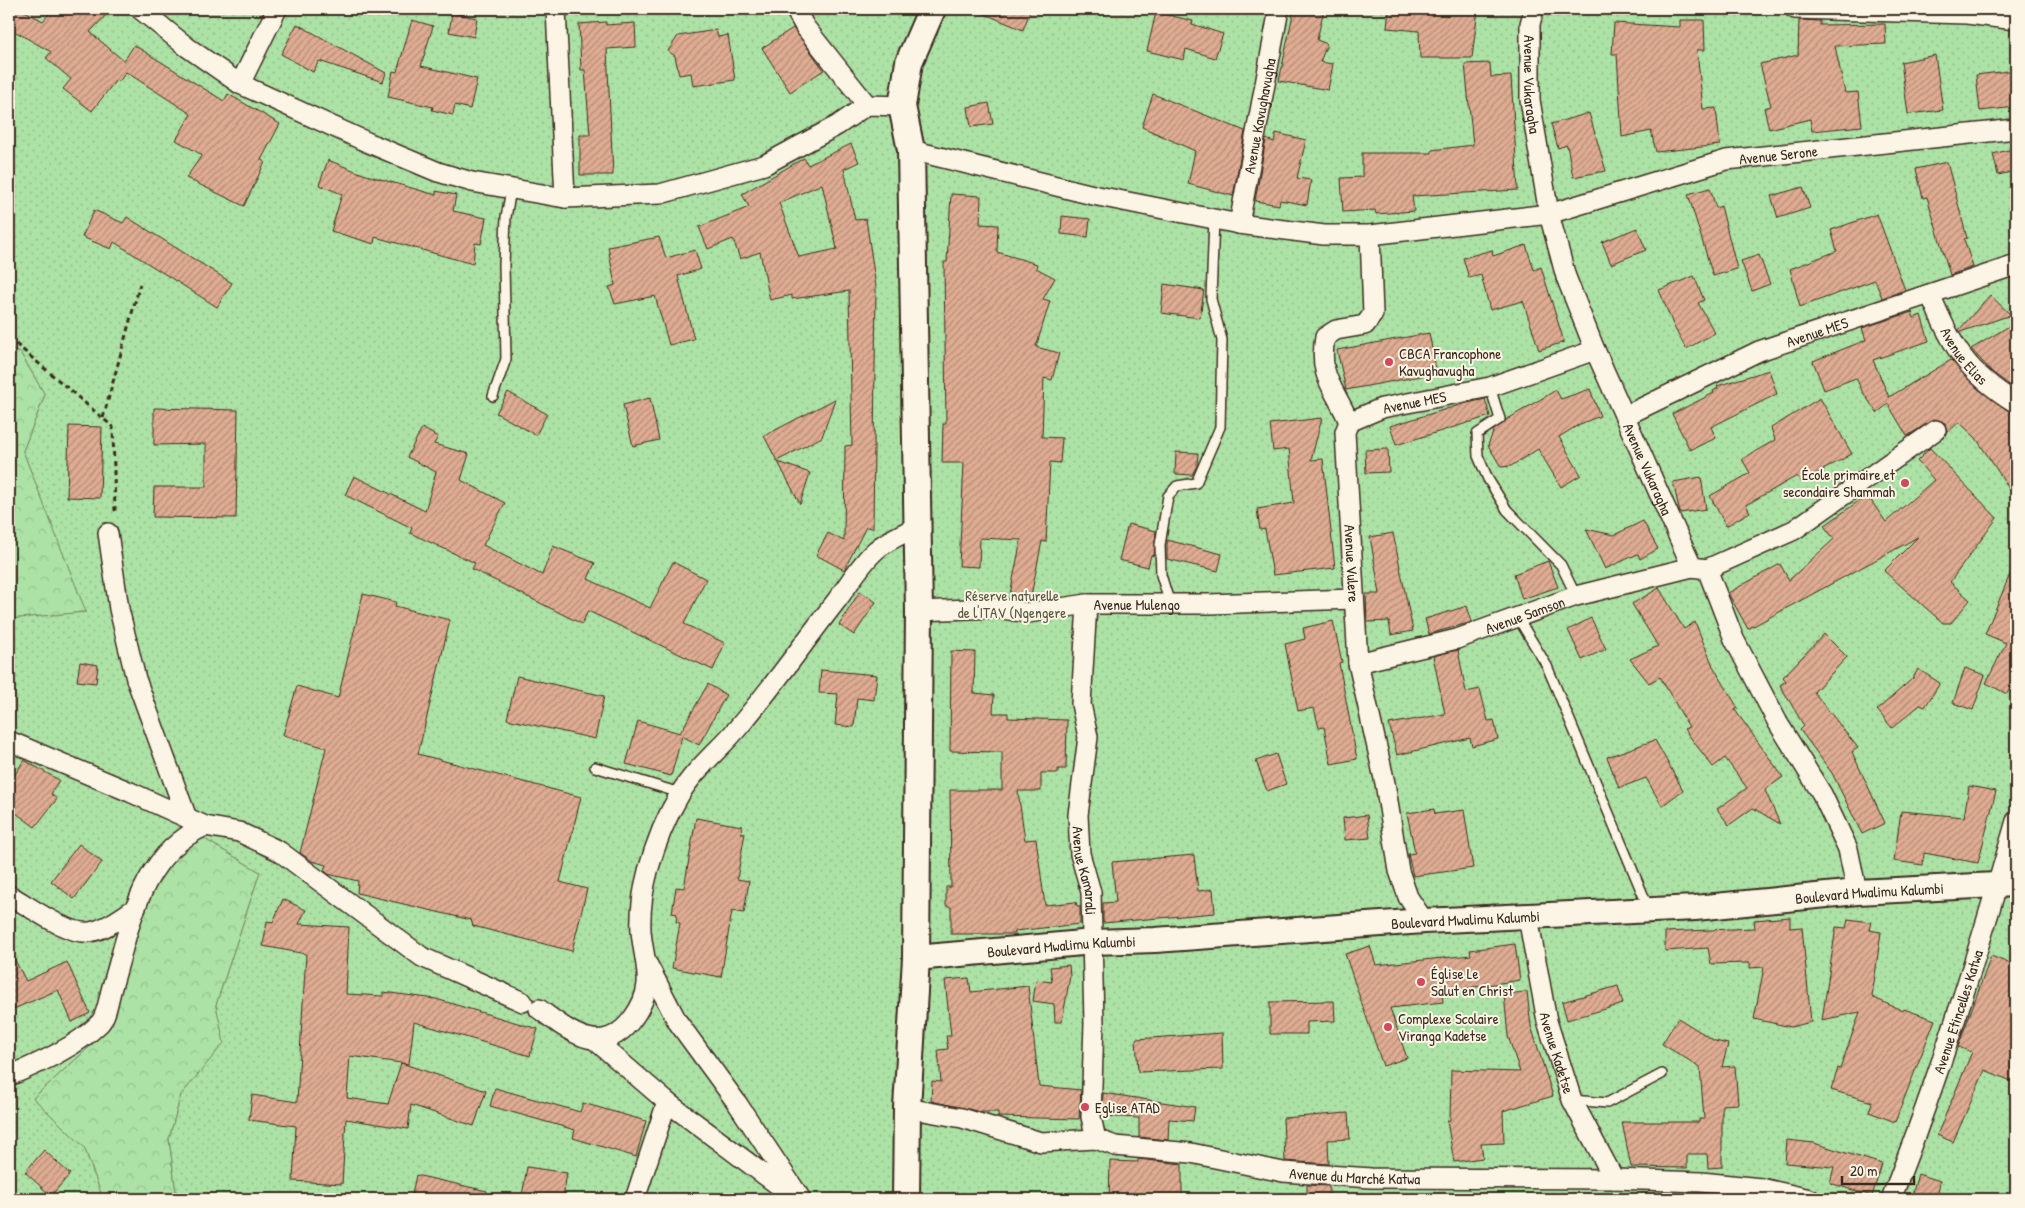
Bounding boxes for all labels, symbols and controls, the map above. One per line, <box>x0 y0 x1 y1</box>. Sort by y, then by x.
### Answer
street label: Avenue Vukaragha <box>1519 35 1546 135</box>
street label: Avenue Kavughavugha <box>1238 56 1280 175</box>
street label: Avenue Serone <box>1738 140 1819 169</box>
street label: Avenue MES <box>1783 311 1851 352</box>
street label: Avenue Elias <box>1936 323 1993 389</box>
place label: CBCA Francophone Kavughavugha <box>1399 343 1501 381</box>
marker: CBCA Francophone Kavughavugha <box>1383 356 1395 368</box>
street label: Avenue MES <box>1381 385 1448 418</box>
street label: Avenue Vukaragha <box>1618 419 1678 518</box>
place label: École primaire et secondaire Shammah <box>1783 464 1896 502</box>
marker: École primaire et secondaire Shammah <box>1899 477 1911 489</box>
street label: Avenue Vulere <box>1340 524 1365 603</box>
park label: Réserve naturelle de l'ITAV (Ngengere <box>958 585 1066 623</box>
street label: Avenue Samson <box>1482 590 1568 638</box>
street label: Avenue Mulengo <box>1094 594 1180 615</box>
street label: Avenue Kamarali <box>1068 826 1102 915</box>
street label: Boulevard Mwalimu Kalumbi <box>1794 877 1944 909</box>
street label: Boulevard Mwalimu Kalumbi <box>1390 905 1540 934</box>
street label: Boulevard Mwalimu Kalumbi <box>986 930 1136 962</box>
street label: Avenue Etincelles Katwa <box>1928 947 1987 1076</box>
place label: Église Le Salut en Christ <box>1431 963 1514 1001</box>
marker: Église Le Salut en Christ <box>1415 976 1427 988</box>
place label: Complexe Scolaire Viranga Kadetse <box>1398 1008 1499 1046</box>
street label: Avenue Kadetse <box>1535 1010 1580 1096</box>
marker: Complexe Scolaire Viranga Kadetse <box>1382 1021 1394 1033</box>
place label: Eglise ATAD <box>1095 1097 1161 1118</box>
marker: Eglise ATAD <box>1079 1101 1091 1113</box>
scale bar <box>1842 1153 1915 1185</box>
text: 20 m <box>1850 1160 1877 1181</box>
street label: Avenue du Marché Katwa <box>1289 1162 1420 1189</box>

